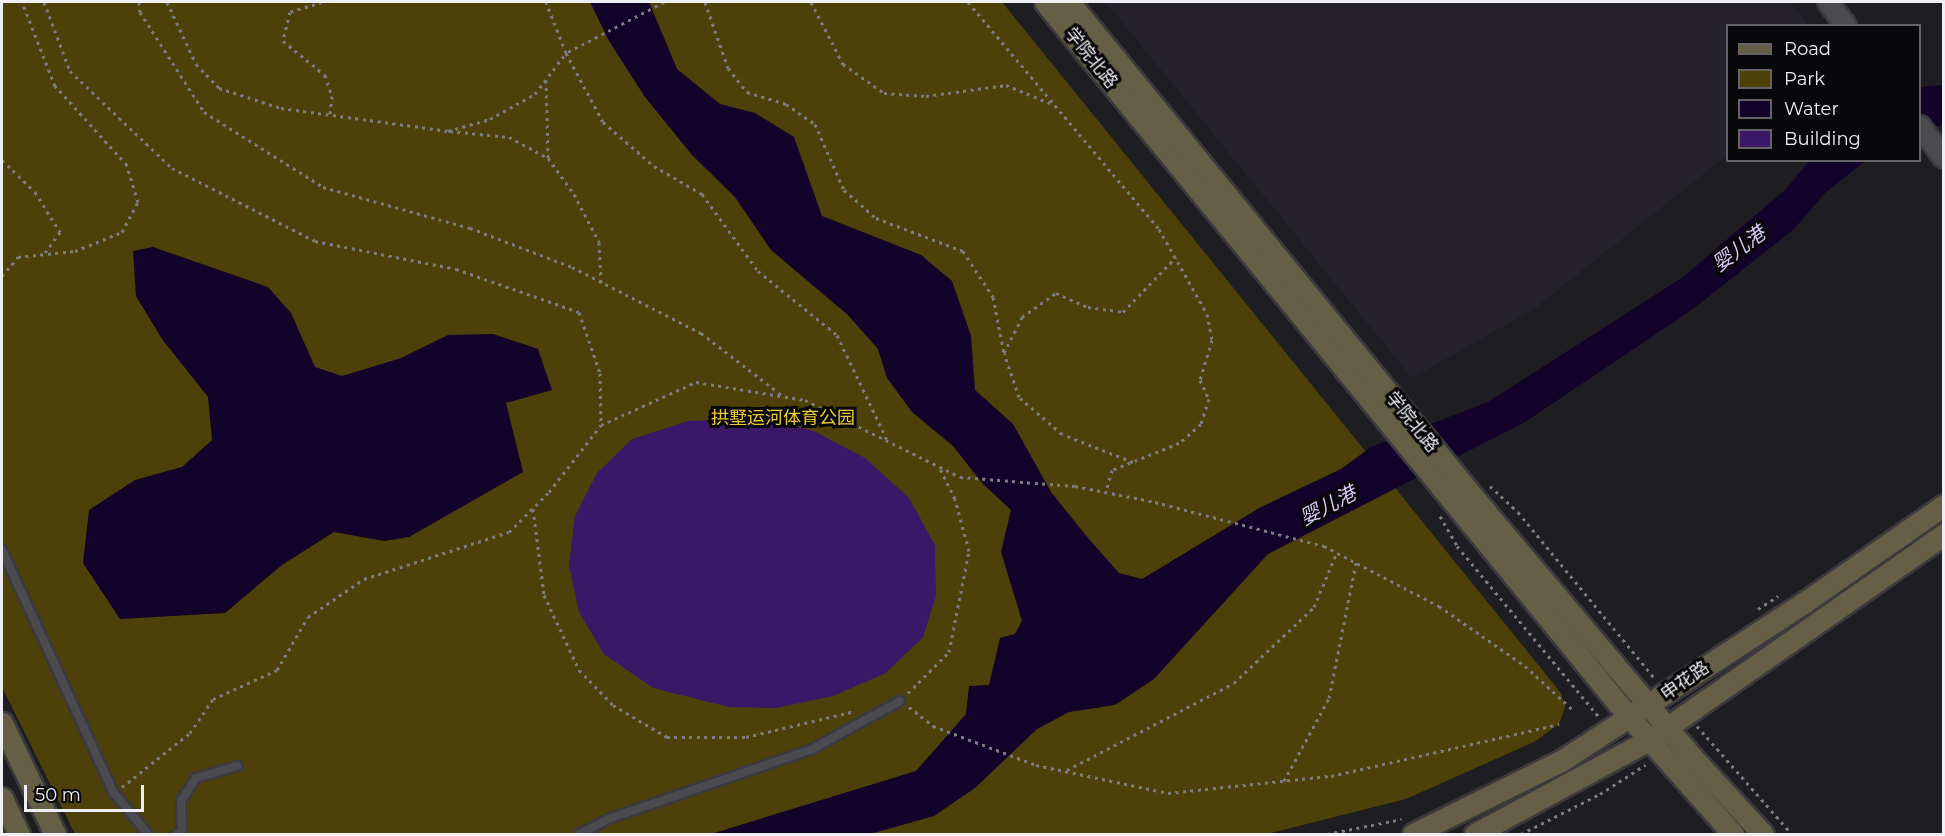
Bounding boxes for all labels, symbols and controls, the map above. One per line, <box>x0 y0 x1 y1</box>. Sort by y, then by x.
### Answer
street label: 学院北路 <box>1060 23 1122 93</box>
legend <box>1726 24 1921 162</box>
text: Road <box>1784 38 1831 60</box>
text: Park <box>1784 68 1825 90</box>
text: Water <box>1784 98 1839 120</box>
text: Building <box>1784 128 1861 150</box>
water label: 婴儿港 <box>1708 221 1770 277</box>
street label: 学院北路 <box>1381 387 1443 457</box>
park label: 拱墅运河体育公园 <box>711 407 855 429</box>
water label: 婴儿港 <box>1296 481 1360 531</box>
street label: 申花路 <box>1657 657 1713 705</box>
scale bar <box>27 773 147 811</box>
text: 50 m <box>35 784 81 806</box>

